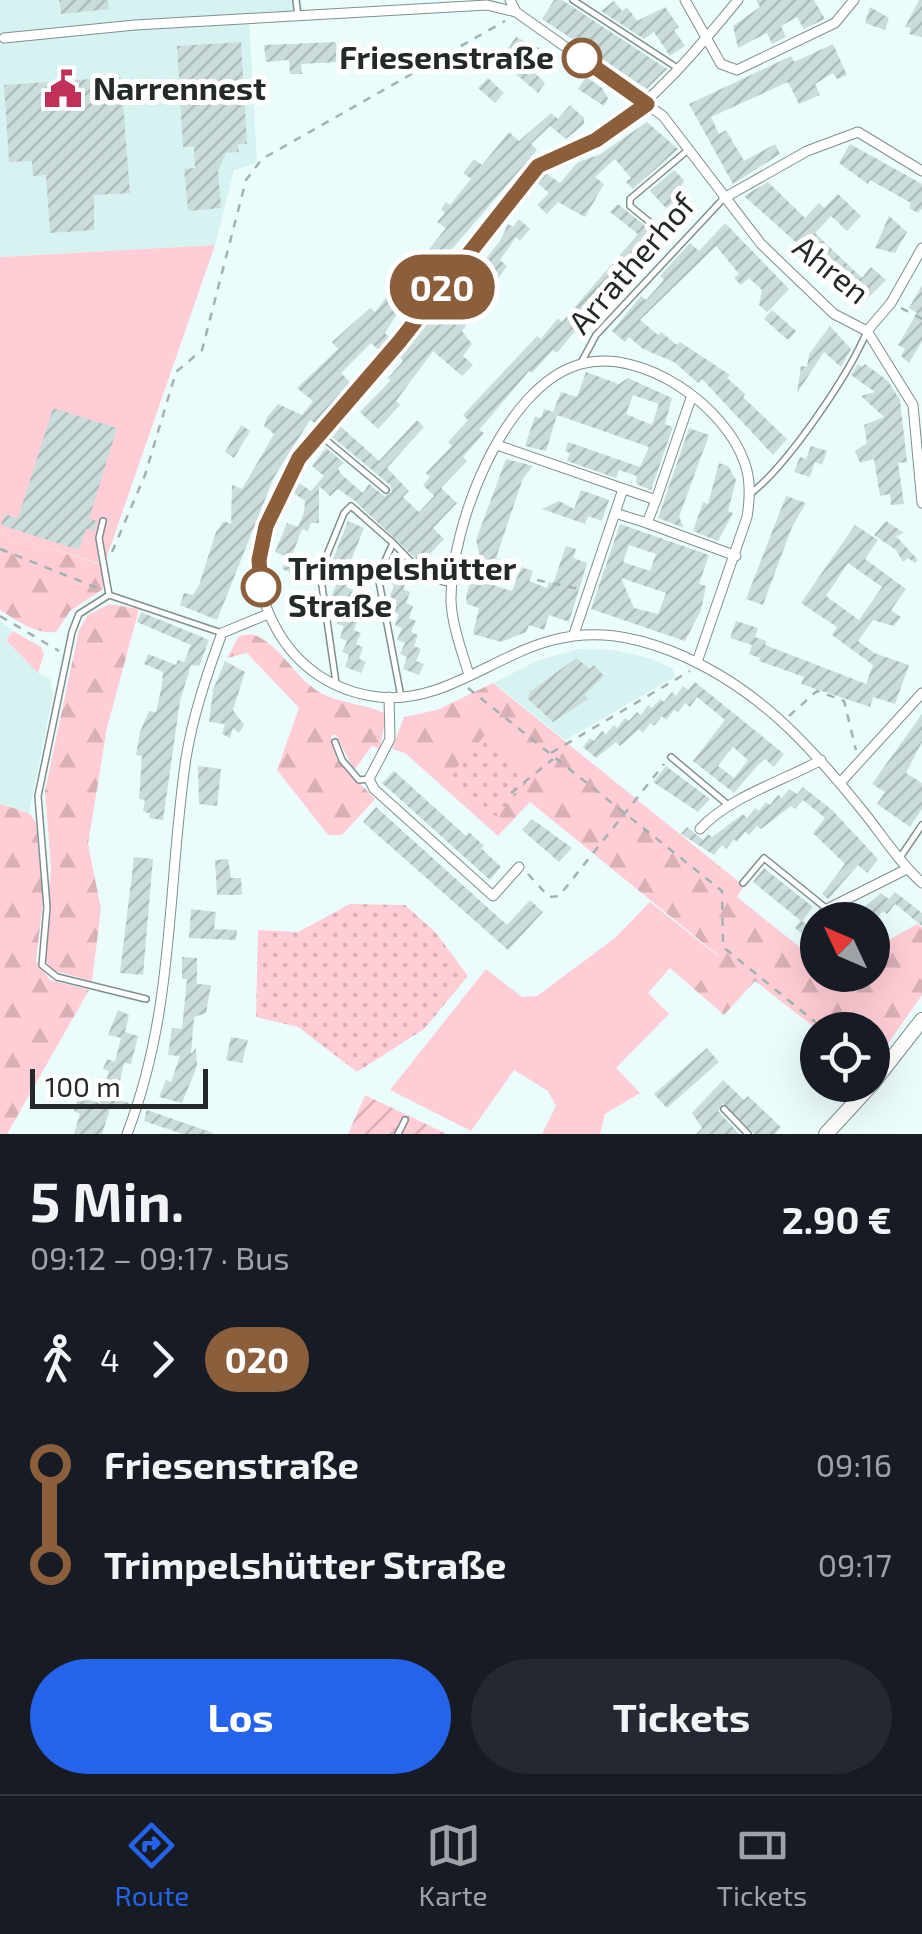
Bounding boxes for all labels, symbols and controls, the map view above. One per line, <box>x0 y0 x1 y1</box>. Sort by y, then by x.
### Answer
place label: Friesenstraße <box>339 37 554 75</box>
marker: Friesenstraße <box>563 39 601 77</box>
public building icon: Narrennest <box>42 68 84 110</box>
place label: Narrennest <box>93 68 266 106</box>
street label: Arratherhof <box>559 184 702 340</box>
street label: Ahren <box>787 226 878 310</box>
line badge: 020 <box>384 254 500 320</box>
text: 020 <box>410 266 474 308</box>
place label: Trimpelshütter Straße <box>288 548 517 623</box>
marker: Trimpelshütter Straße <box>242 568 280 606</box>
north arrow <box>800 902 890 992</box>
map controls <box>800 902 890 1102</box>
button: locate <box>800 1012 890 1102</box>
scale bar <box>30 1064 208 1108</box>
text: 100 m <box>45 1069 121 1103</box>
text: 5 Min. <box>30 1167 184 1233</box>
text: 2.90 € <box>782 1196 892 1242</box>
text: 09:12 – 09:17 · Bus <box>30 1238 290 1276</box>
icon: walk <box>30 1332 85 1387</box>
icon: forward <box>135 1332 190 1387</box>
text: 020 <box>225 1338 289 1380</box>
text: 4 <box>100 1340 120 1378</box>
text: Friesenstraße <box>104 1441 359 1487</box>
text: 09:16 <box>816 1445 892 1483</box>
text: Trimpelshütter Straße <box>104 1541 507 1587</box>
text: 09:17 <box>818 1545 892 1583</box>
button: Los <box>30 1659 451 1774</box>
button: Tickets <box>471 1659 892 1774</box>
tab: Route <box>115 1818 189 1912</box>
tab: Karte <box>419 1818 487 1912</box>
tab: Tickets <box>717 1818 807 1912</box>

